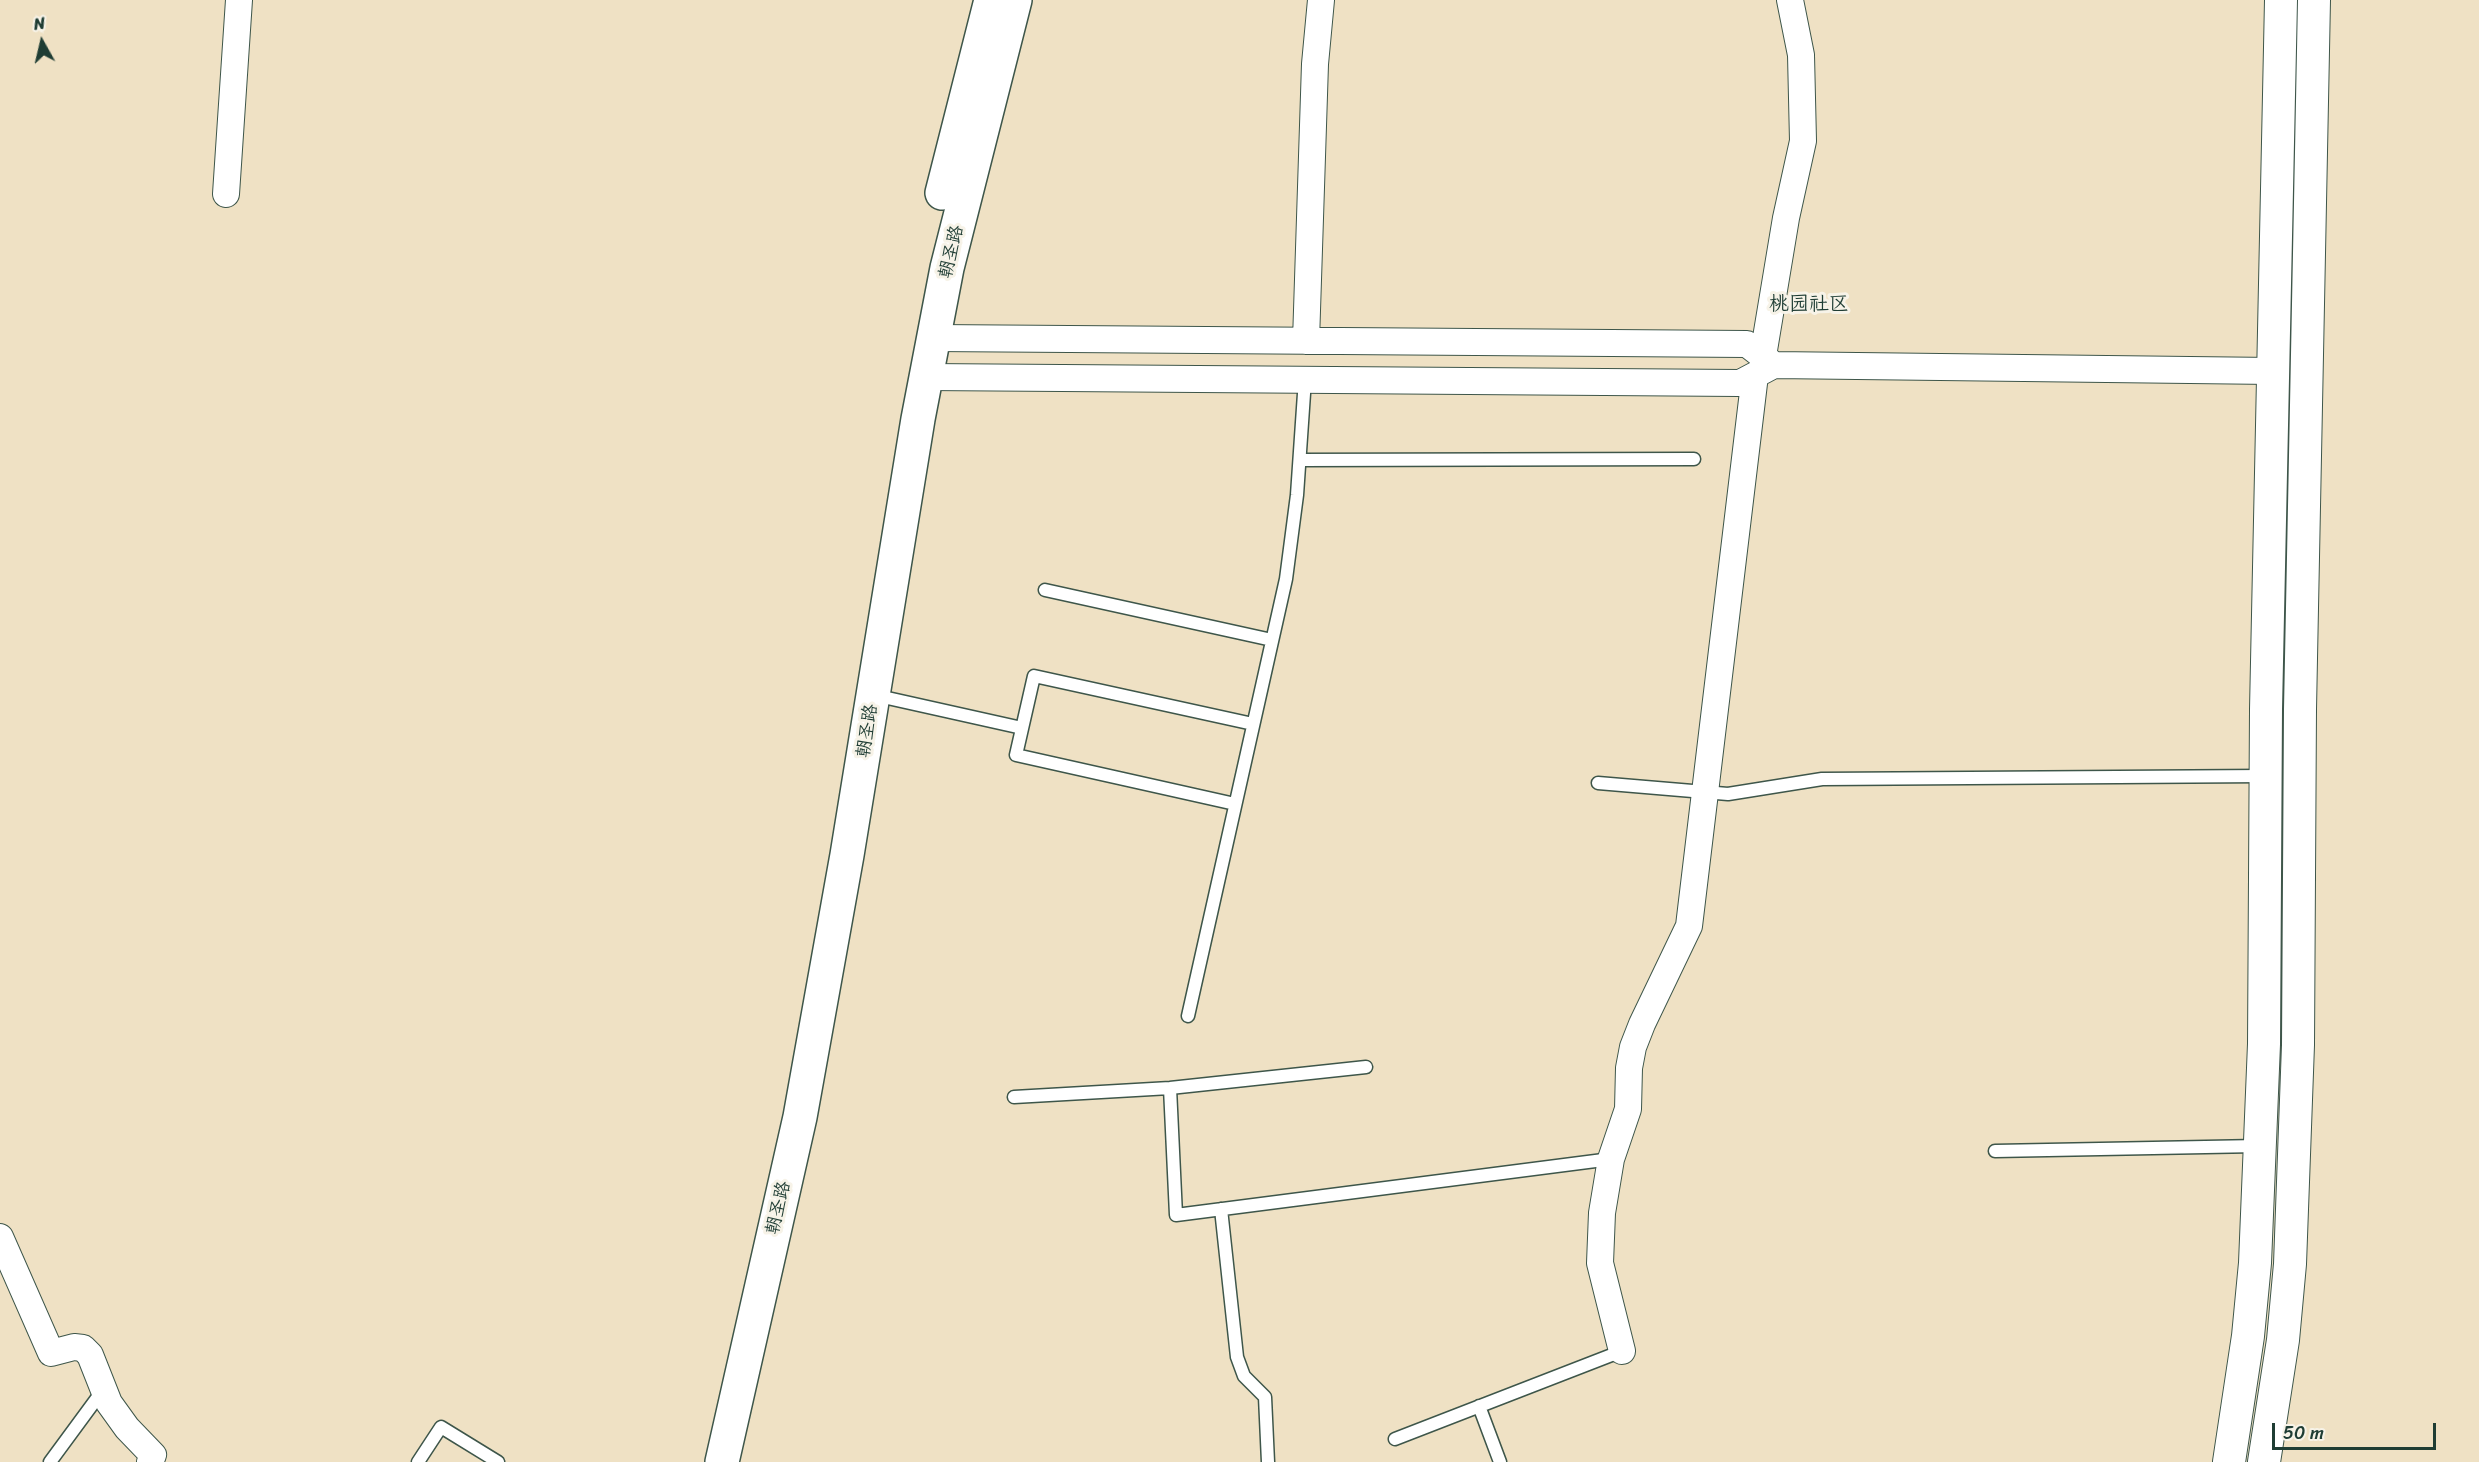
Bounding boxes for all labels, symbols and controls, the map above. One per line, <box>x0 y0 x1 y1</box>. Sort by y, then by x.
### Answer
text: N <box>32 9 47 39</box>
north arrow <box>12 12 72 72</box>
street label: 朝圣路 <box>935 223 969 281</box>
district label: 桃园社区 <box>1769 293 1849 317</box>
street label: 朝圣路 <box>853 703 883 759</box>
street label: 朝圣路 <box>762 1179 796 1237</box>
scale bar <box>2275 1411 2438 1449</box>
text: 50 m <box>2283 1417 2324 1449</box>

